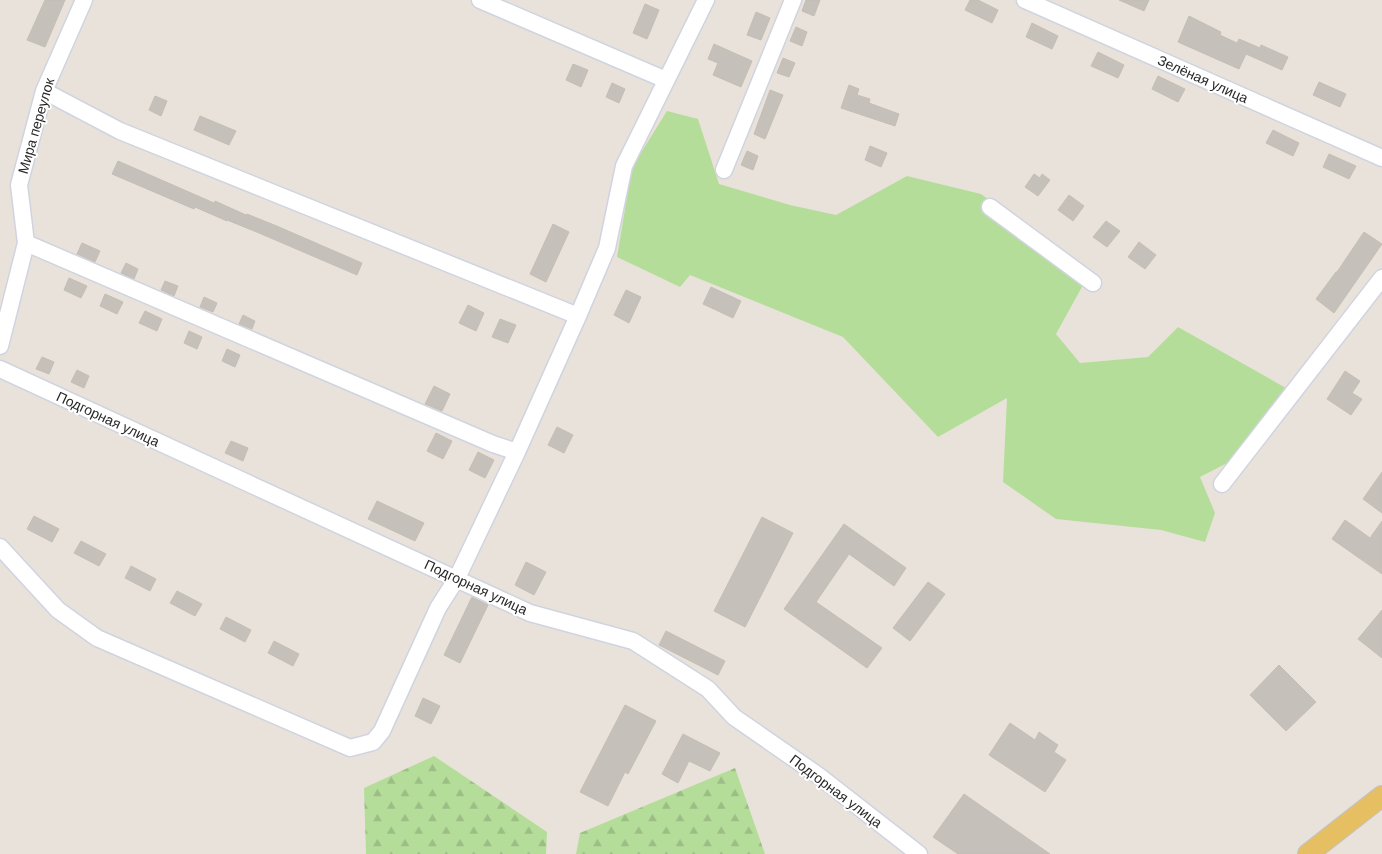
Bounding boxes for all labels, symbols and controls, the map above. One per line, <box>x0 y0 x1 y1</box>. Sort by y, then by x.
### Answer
street label: Зелёная улица <box>1155 52 1251 106</box>
street label: Мира переулок <box>15 76 58 176</box>
street label: Подгорная улица <box>54 388 162 450</box>
street label: Подгорная улица <box>422 556 530 618</box>
street label: Подгорная улица <box>787 751 886 831</box>

